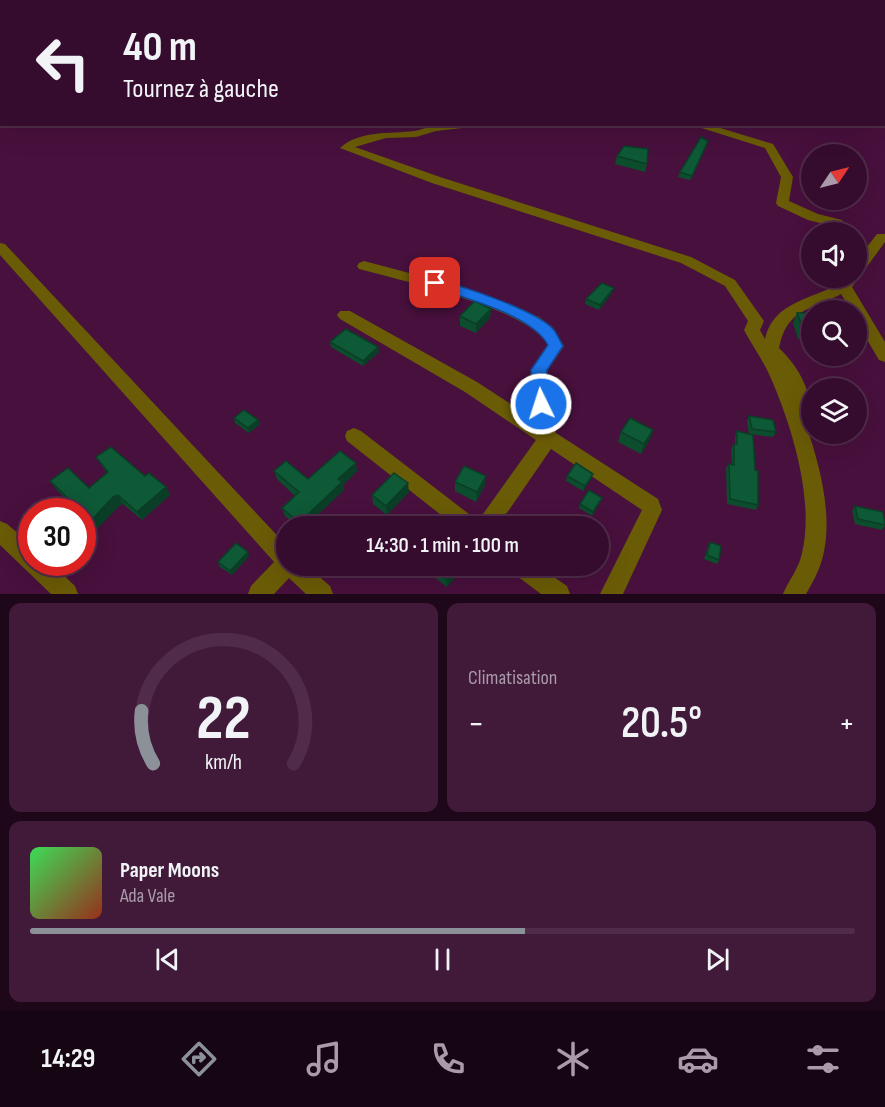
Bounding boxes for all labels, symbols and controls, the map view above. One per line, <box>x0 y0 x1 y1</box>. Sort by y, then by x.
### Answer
text: 40 m <box>123 22 197 73</box>
icon: left <box>24 24 102 102</box>
text: Tournez à gauche <box>123 73 279 105</box>
north arrow <box>801 144 867 210</box>
map controls <box>801 144 867 444</box>
button: sound <box>801 222 867 288</box>
pin <box>409 257 460 308</box>
icon: arrive <box>418 266 451 299</box>
button: search <box>801 300 867 366</box>
position arrow <box>509 372 573 436</box>
button: layers <box>801 378 867 444</box>
speed limit sign: 30 <box>18 498 96 576</box>
text: 14:30 · 1 min · 100 m <box>366 532 519 559</box>
text: Climatisation <box>468 666 557 690</box>
text: 22 <box>196 682 251 757</box>
text: 20.5° <box>621 696 702 751</box>
text: − <box>468 704 484 744</box>
text: + <box>839 704 855 744</box>
text: km/h <box>205 751 242 776</box>
text: Paper Moons <box>120 857 219 884</box>
text: Ada Vale <box>120 884 175 908</box>
icon: previous <box>151 943 184 976</box>
icon: pause <box>426 943 459 976</box>
icon: next <box>701 943 734 976</box>
icon: directions <box>178 1038 220 1080</box>
icon: music <box>303 1038 345 1080</box>
icon: phone <box>427 1038 469 1080</box>
icon: climate <box>552 1038 594 1080</box>
icon: car <box>677 1038 719 1080</box>
icon: filters <box>802 1038 844 1080</box>
text: 14:29 <box>41 1043 95 1075</box>

